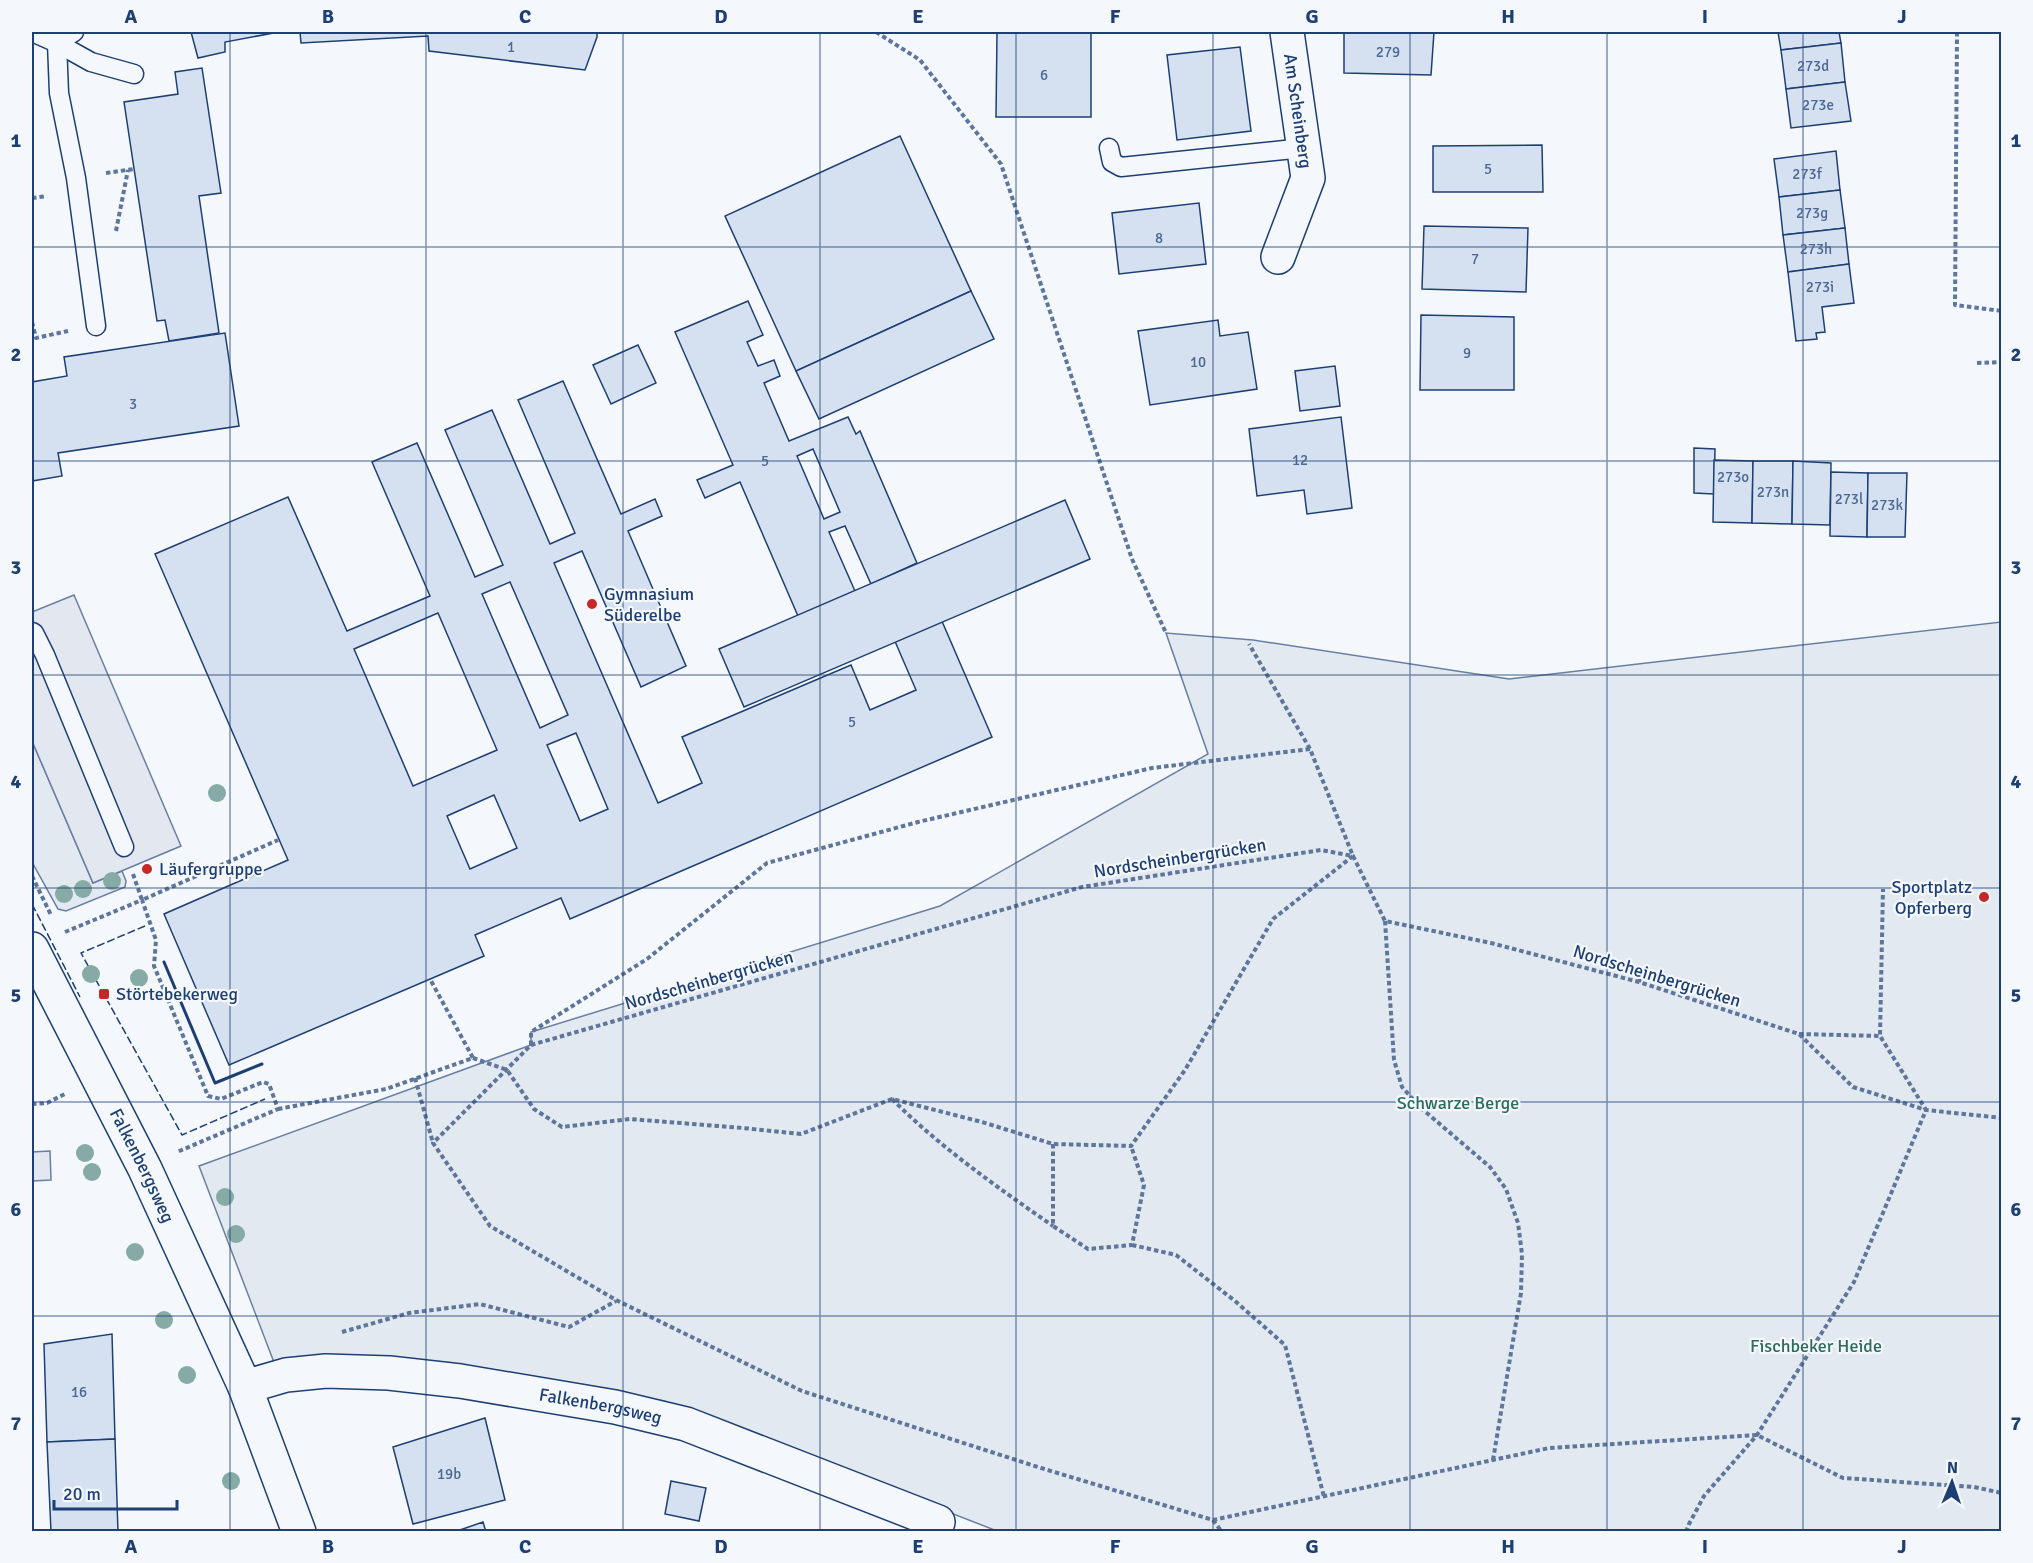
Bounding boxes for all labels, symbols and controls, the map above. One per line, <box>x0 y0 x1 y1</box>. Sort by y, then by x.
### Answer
text: A <box>125 4 138 29</box>
text: B <box>322 4 334 29</box>
text: C <box>519 4 531 29</box>
text: D <box>714 4 728 29</box>
text: E <box>912 4 924 29</box>
text: F <box>1110 4 1121 29</box>
text: G <box>1305 4 1319 29</box>
text: H <box>1501 4 1515 29</box>
text: I <box>1702 4 1708 29</box>
text: J <box>1897 4 1907 29</box>
house number: 1 <box>507 38 515 56</box>
house number: 279 <box>1376 43 1400 61</box>
street label: Am Scheinberg <box>1279 52 1317 170</box>
house number: 273d <box>1797 57 1829 75</box>
house number: 6 <box>1040 66 1048 84</box>
house number: 273e <box>1802 96 1834 114</box>
text: 1 <box>11 128 22 153</box>
text: 1 <box>2011 128 2022 153</box>
house number: 5 <box>1484 160 1492 178</box>
house number: 273f <box>1792 165 1823 183</box>
house number: 273g <box>1796 204 1828 222</box>
house number: 8 <box>1155 229 1163 247</box>
house number: 273h <box>1800 240 1832 258</box>
house number: 7 <box>1471 250 1479 268</box>
house number: 273i <box>1806 278 1834 296</box>
text: 2 <box>11 342 21 367</box>
text: 2 <box>2011 342 2021 367</box>
house number: 9 <box>1463 344 1471 362</box>
house number: 10 <box>1190 353 1206 371</box>
house number: 3 <box>129 395 137 413</box>
house number: 12 <box>1292 451 1308 469</box>
house number: 5 <box>761 452 769 470</box>
house number: 273o <box>1717 468 1749 486</box>
house number: 273n <box>1757 483 1789 501</box>
house number: 273l <box>1835 490 1863 508</box>
house number: 273k <box>1871 496 1903 514</box>
text: 3 <box>11 555 21 580</box>
text: 3 <box>2011 555 2021 580</box>
place label: Gymnasium Süderelbe <box>604 583 694 626</box>
marker: Gymnasium Süderelbe <box>585 597 599 611</box>
house number: 5 <box>848 713 856 731</box>
text: 4 <box>11 769 22 794</box>
text: 4 <box>2011 769 2022 794</box>
street label: Nordscheinbergrücken <box>1092 833 1268 883</box>
place label: Läufergruppe <box>159 858 263 880</box>
marker: Läufergruppe <box>140 862 154 876</box>
place label: Sportplatz Opferberg <box>1891 876 1972 919</box>
marker: Sportplatz Opferberg <box>1977 890 1991 904</box>
street label: Nordscheinbergrücken <box>1570 940 1744 1012</box>
street label: Nordscheinbergrücken <box>622 945 796 1015</box>
text: 5 <box>11 983 21 1008</box>
place label: Störtebekerweg <box>116 983 238 1005</box>
text: 5 <box>2011 983 2021 1008</box>
marker: Störtebekerweg <box>97 987 111 1001</box>
park label: Schwarze Berge <box>1397 1092 1519 1114</box>
street label: Falkenbergsweg <box>105 1105 179 1226</box>
text: 6 <box>11 1197 22 1222</box>
text: 6 <box>2011 1197 2022 1222</box>
park label: Fischbeker Heide <box>1750 1335 1882 1357</box>
house number: 16 <box>71 1383 87 1401</box>
street label: Falkenbergsweg <box>537 1383 664 1429</box>
text: 7 <box>11 1411 22 1436</box>
text: 7 <box>2011 1411 2022 1436</box>
north arrow <box>1922 1452 1982 1512</box>
text: N <box>1947 1458 1958 1478</box>
house number: 19b <box>437 1465 461 1483</box>
scale bar <box>54 1473 177 1511</box>
text: 20 m <box>63 1483 101 1505</box>
text: A <box>125 1534 138 1559</box>
text: B <box>322 1534 334 1559</box>
text: C <box>519 1534 531 1559</box>
text: D <box>714 1534 728 1559</box>
text: E <box>912 1534 924 1559</box>
text: F <box>1110 1534 1121 1559</box>
text: G <box>1305 1534 1319 1559</box>
text: H <box>1501 1534 1515 1559</box>
text: I <box>1702 1534 1708 1559</box>
text: J <box>1897 1534 1907 1559</box>

